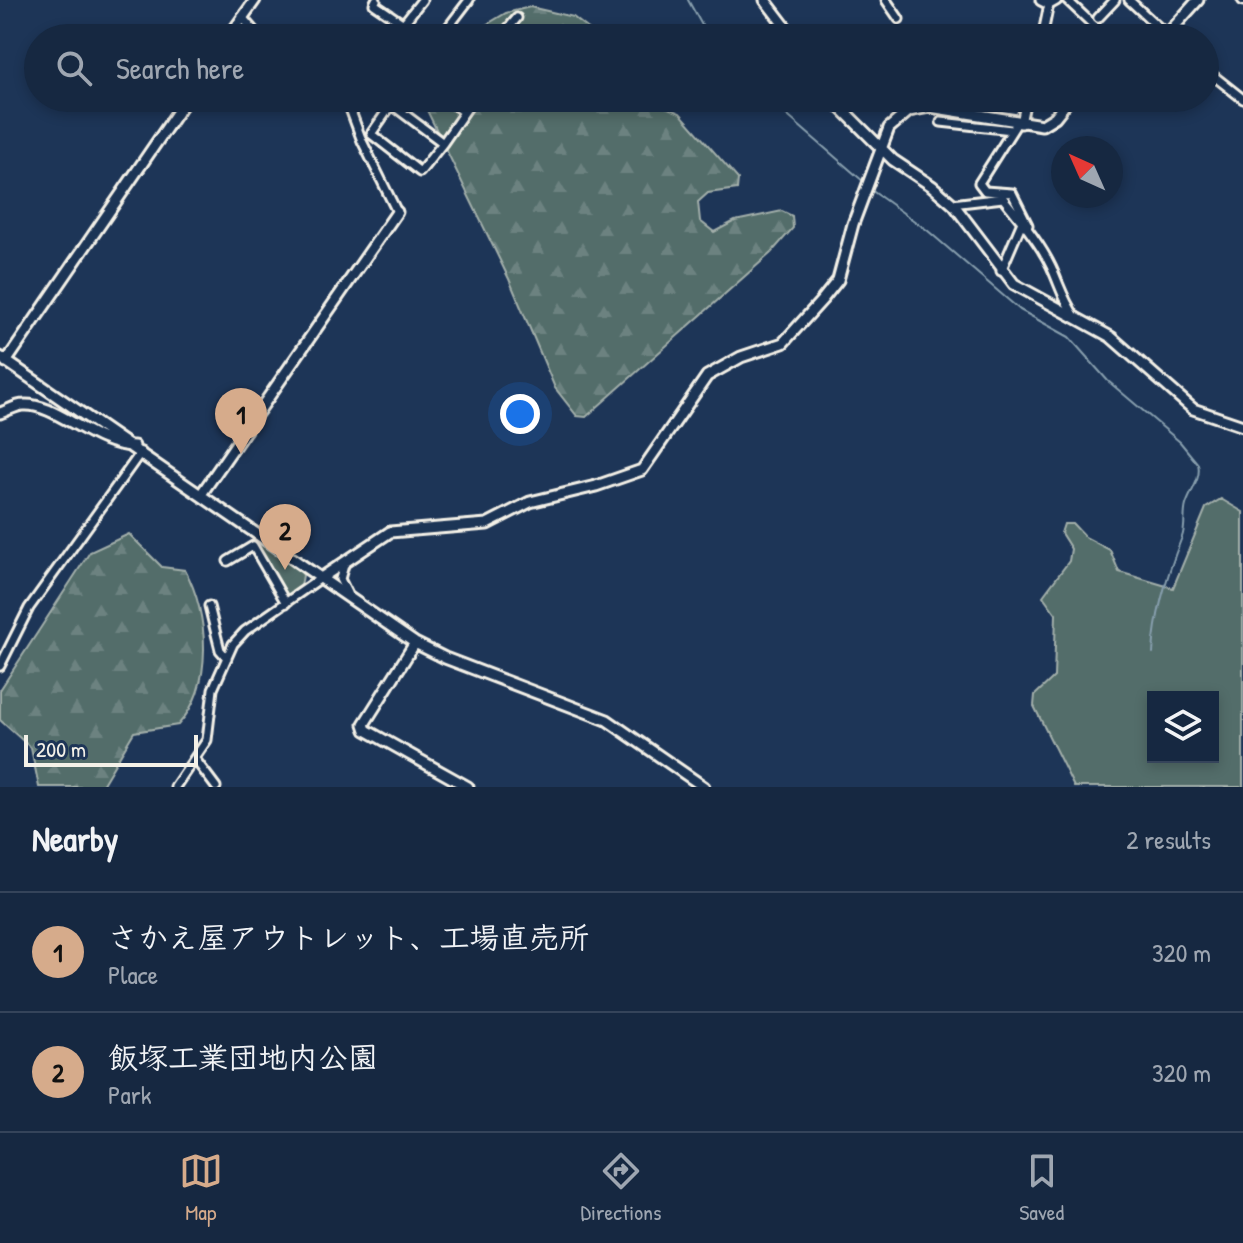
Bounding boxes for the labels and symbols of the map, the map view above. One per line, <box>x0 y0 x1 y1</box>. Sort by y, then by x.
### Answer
north arrow <box>1051 136 1123 208</box>
pin: 1 <box>215 388 267 454</box>
your location <box>500 394 540 434</box>
pin: 2 <box>259 504 311 570</box>
scale bar <box>24 731 198 767</box>

